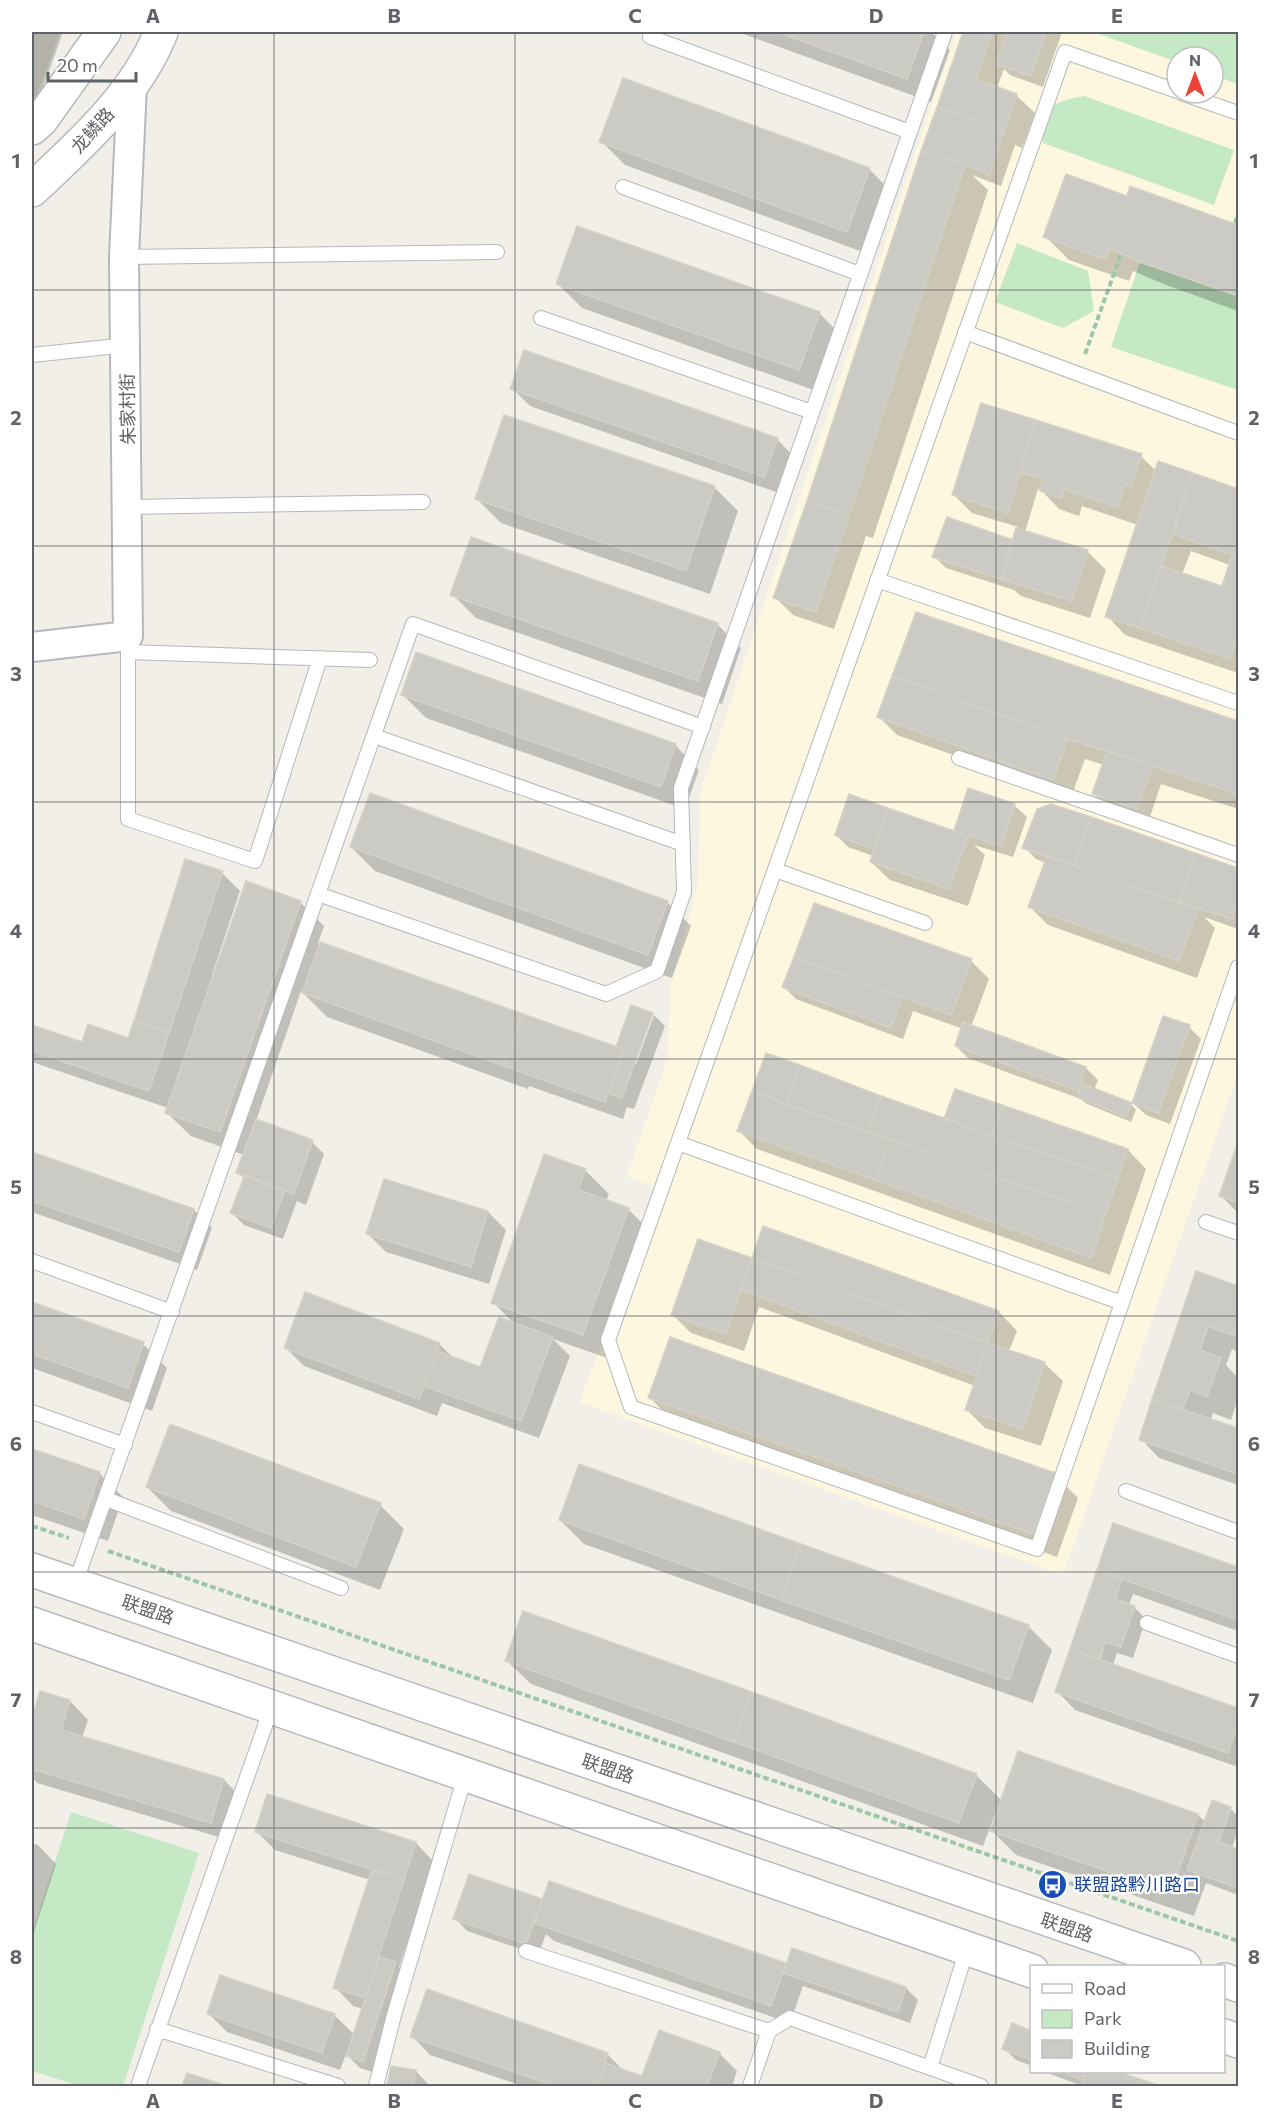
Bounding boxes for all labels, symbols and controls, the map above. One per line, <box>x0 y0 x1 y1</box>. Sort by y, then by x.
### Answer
text: A <box>146 3 160 27</box>
text: B <box>387 3 401 27</box>
text: C <box>628 3 642 27</box>
text: D <box>869 3 883 27</box>
text: E <box>1111 3 1123 27</box>
scale bar <box>48 45 136 83</box>
north arrow <box>1165 45 1225 105</box>
text: N <box>1189 50 1201 69</box>
text: 20 m <box>57 54 98 76</box>
street label: 龙鳞路 <box>66 103 118 157</box>
text: 1 <box>11 148 21 172</box>
text: 1 <box>1249 148 1259 172</box>
street label: 朱家村街 <box>115 373 139 445</box>
text: 2 <box>10 405 22 429</box>
text: 2 <box>1248 405 1260 429</box>
text: 3 <box>10 661 22 685</box>
text: 3 <box>1248 661 1260 685</box>
text: 4 <box>10 918 22 942</box>
text: 4 <box>1248 918 1260 942</box>
text: 5 <box>10 1174 22 1198</box>
text: 5 <box>1248 1174 1260 1198</box>
text: 6 <box>10 1431 22 1455</box>
text: 6 <box>1248 1431 1260 1455</box>
street label: 联盟路 <box>119 1590 177 1628</box>
text: 7 <box>11 1687 22 1711</box>
text: 7 <box>1249 1687 1260 1711</box>
street label: 联盟路 <box>579 1749 637 1787</box>
bus stop icon: 联盟路黔川路口 <box>1037 1868 1069 1900</box>
place label: 联盟路黔川路口 <box>1074 1873 1200 1895</box>
street label: 联盟路 <box>1038 1908 1096 1946</box>
text: 8 <box>10 1944 22 1968</box>
text: 8 <box>1248 1944 1260 1968</box>
legend <box>1030 1965 1225 2073</box>
text: Road <box>1084 1977 1126 1999</box>
text: Park <box>1084 2007 1122 2029</box>
text: Building <box>1084 2037 1150 2059</box>
text: A <box>146 2088 160 2112</box>
text: B <box>387 2088 401 2112</box>
text: C <box>628 2088 642 2112</box>
text: D <box>869 2088 883 2112</box>
text: E <box>1111 2088 1123 2112</box>

